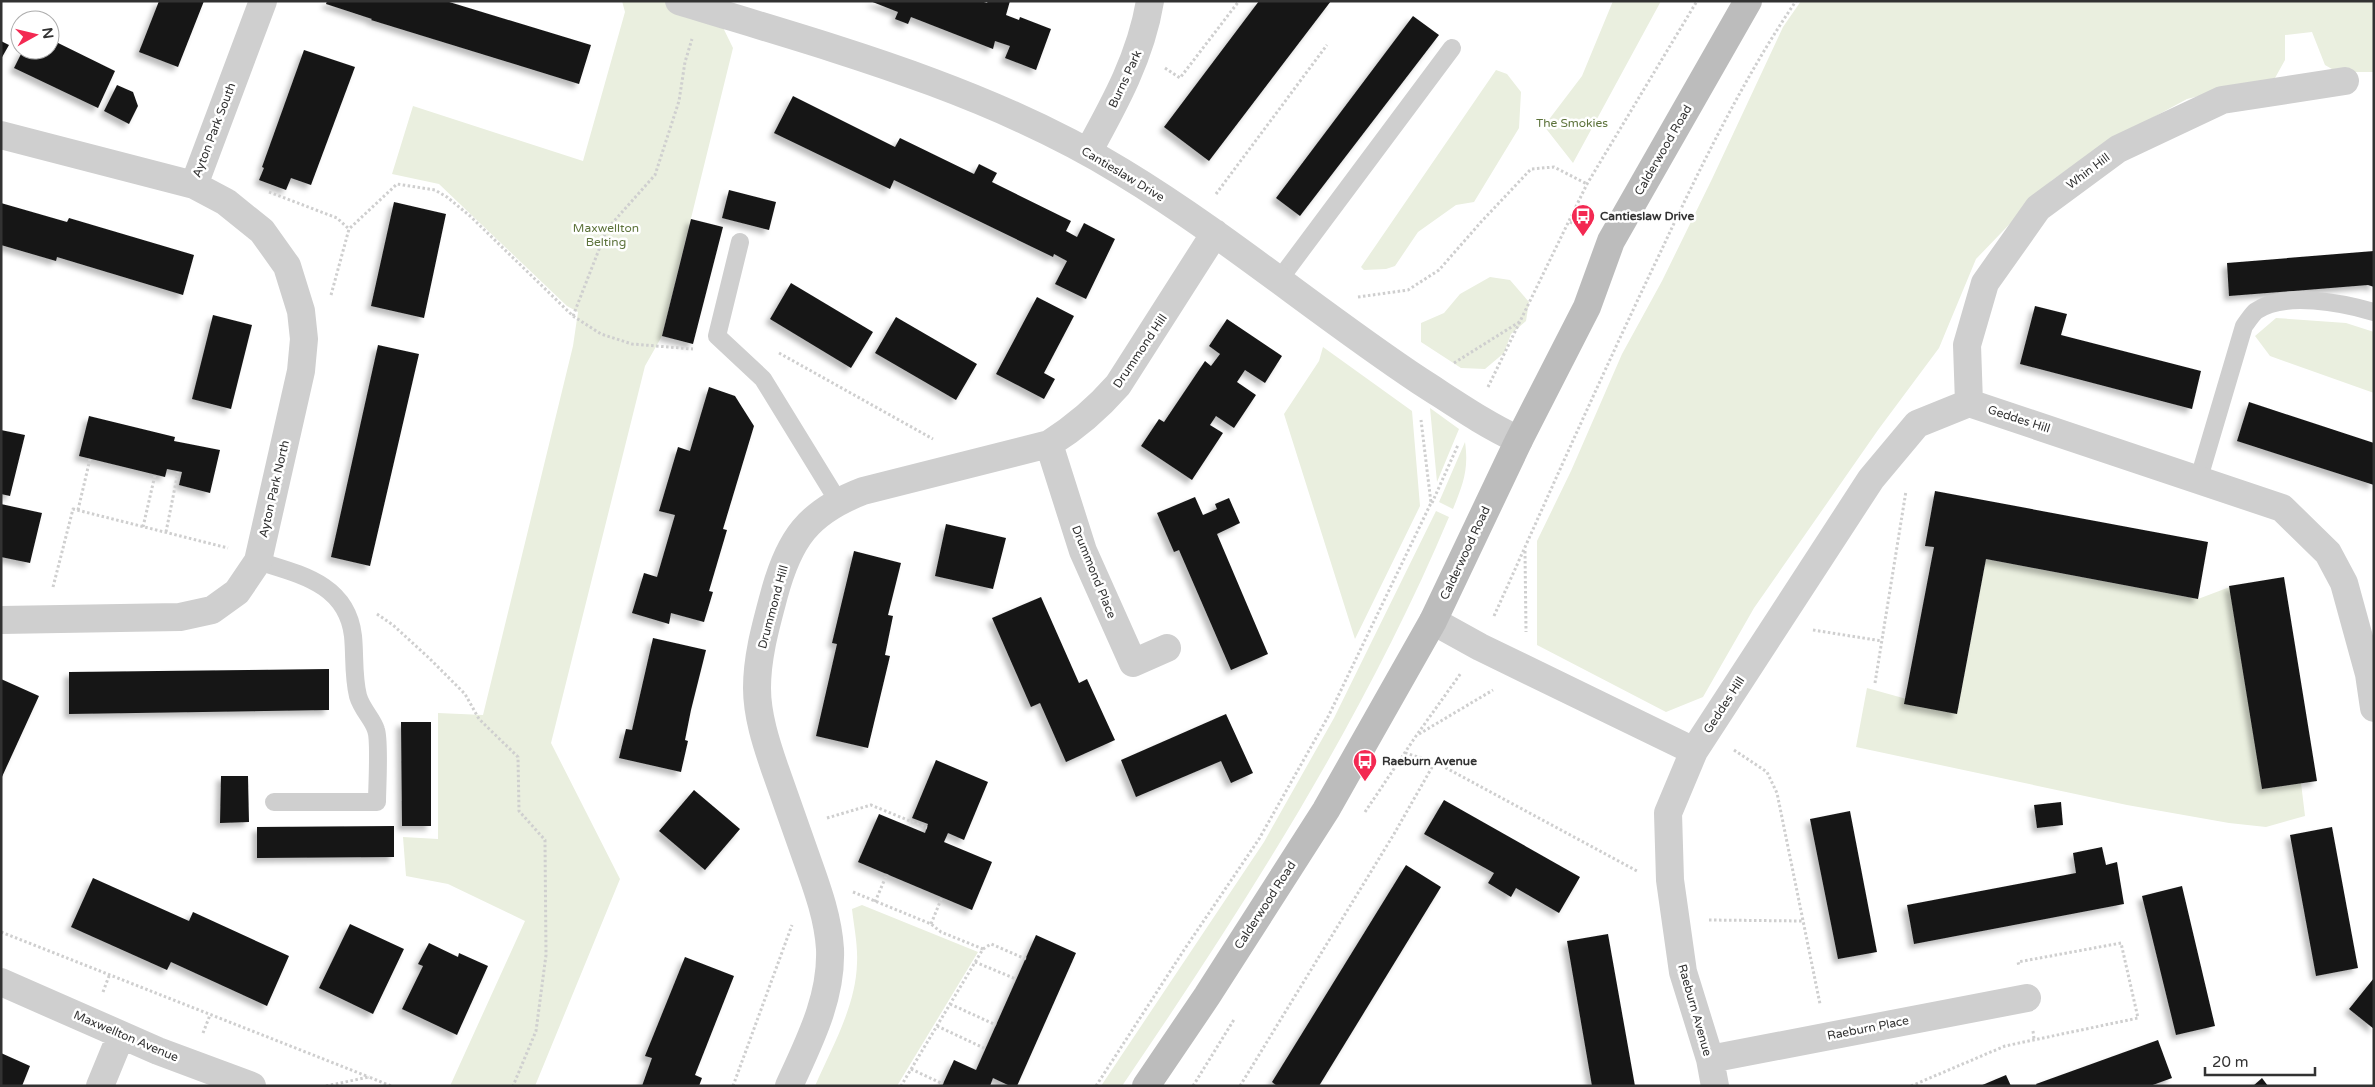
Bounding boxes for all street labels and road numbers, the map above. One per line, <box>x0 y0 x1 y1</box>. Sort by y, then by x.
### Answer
street label: Burns Park <box>1106 48 1145 110</box>
street label: Ayton Park South <box>190 81 238 179</box>
street label: Calderwood Road <box>1631 102 1695 198</box>
street label: Cantieslaw Drive <box>1079 144 1167 204</box>
street label: Whin Hill <box>2064 150 2112 192</box>
street label: Drummond Hill <box>1110 311 1170 391</box>
street label: Geddes Hill <box>1986 402 2052 436</box>
street label: Ayton Park North <box>256 439 292 539</box>
street label: Calderwood Road <box>1437 504 1493 602</box>
street label: Drummond Place <box>1069 523 1119 621</box>
street label: Drummond Hill <box>755 564 791 650</box>
street label: Geddes Hill <box>1701 674 1747 736</box>
street label: Calderwood Road <box>1231 858 1299 952</box>
street label: Raeburn Avenue <box>1675 962 1715 1058</box>
street label: Maxwellton Avenue <box>72 1008 181 1064</box>
street label: Raeburn Place <box>1826 1013 1910 1043</box>

